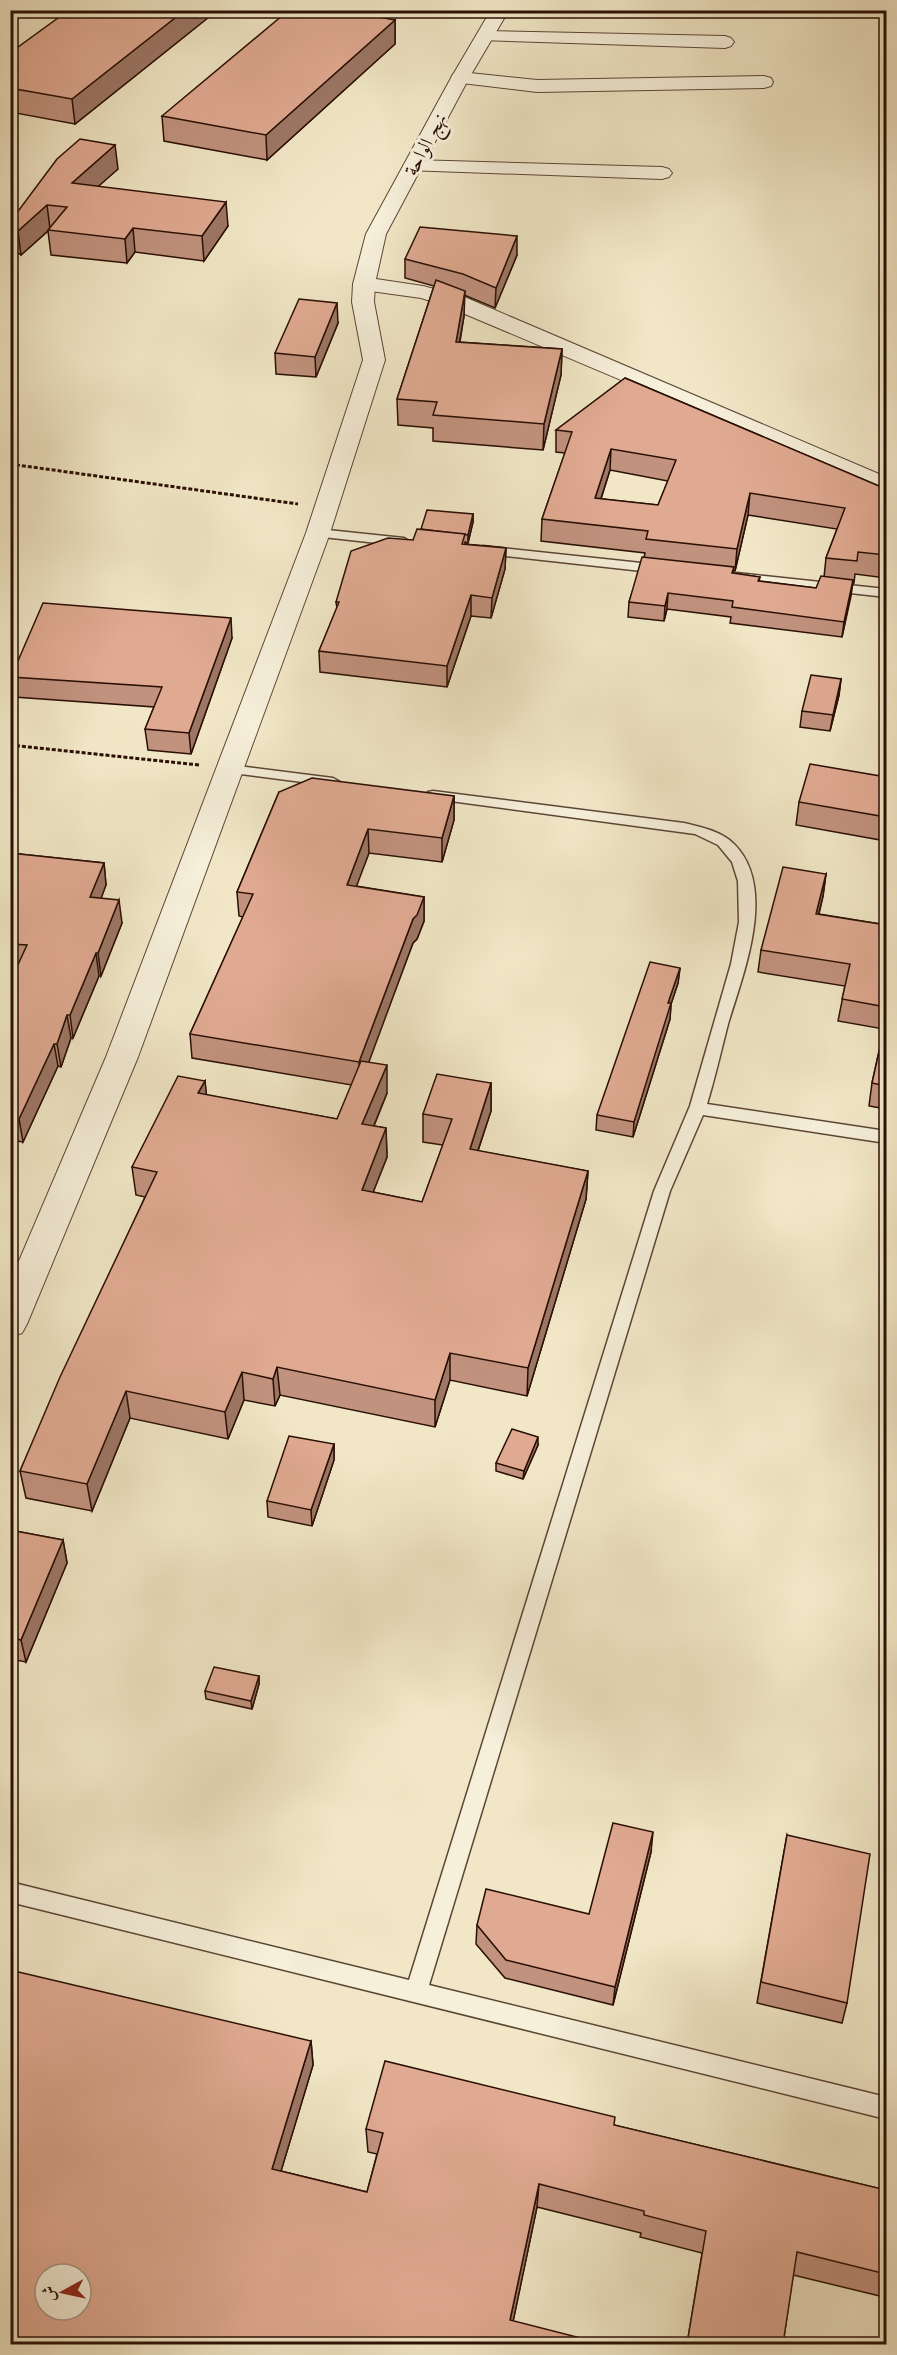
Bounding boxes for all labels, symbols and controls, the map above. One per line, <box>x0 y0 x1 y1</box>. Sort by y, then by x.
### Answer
street label: نهج الواحة <box>402 110 457 182</box>
north arrow <box>33 2262 93 2322</box>
text: ش <box>41 2285 59 2303</box>

